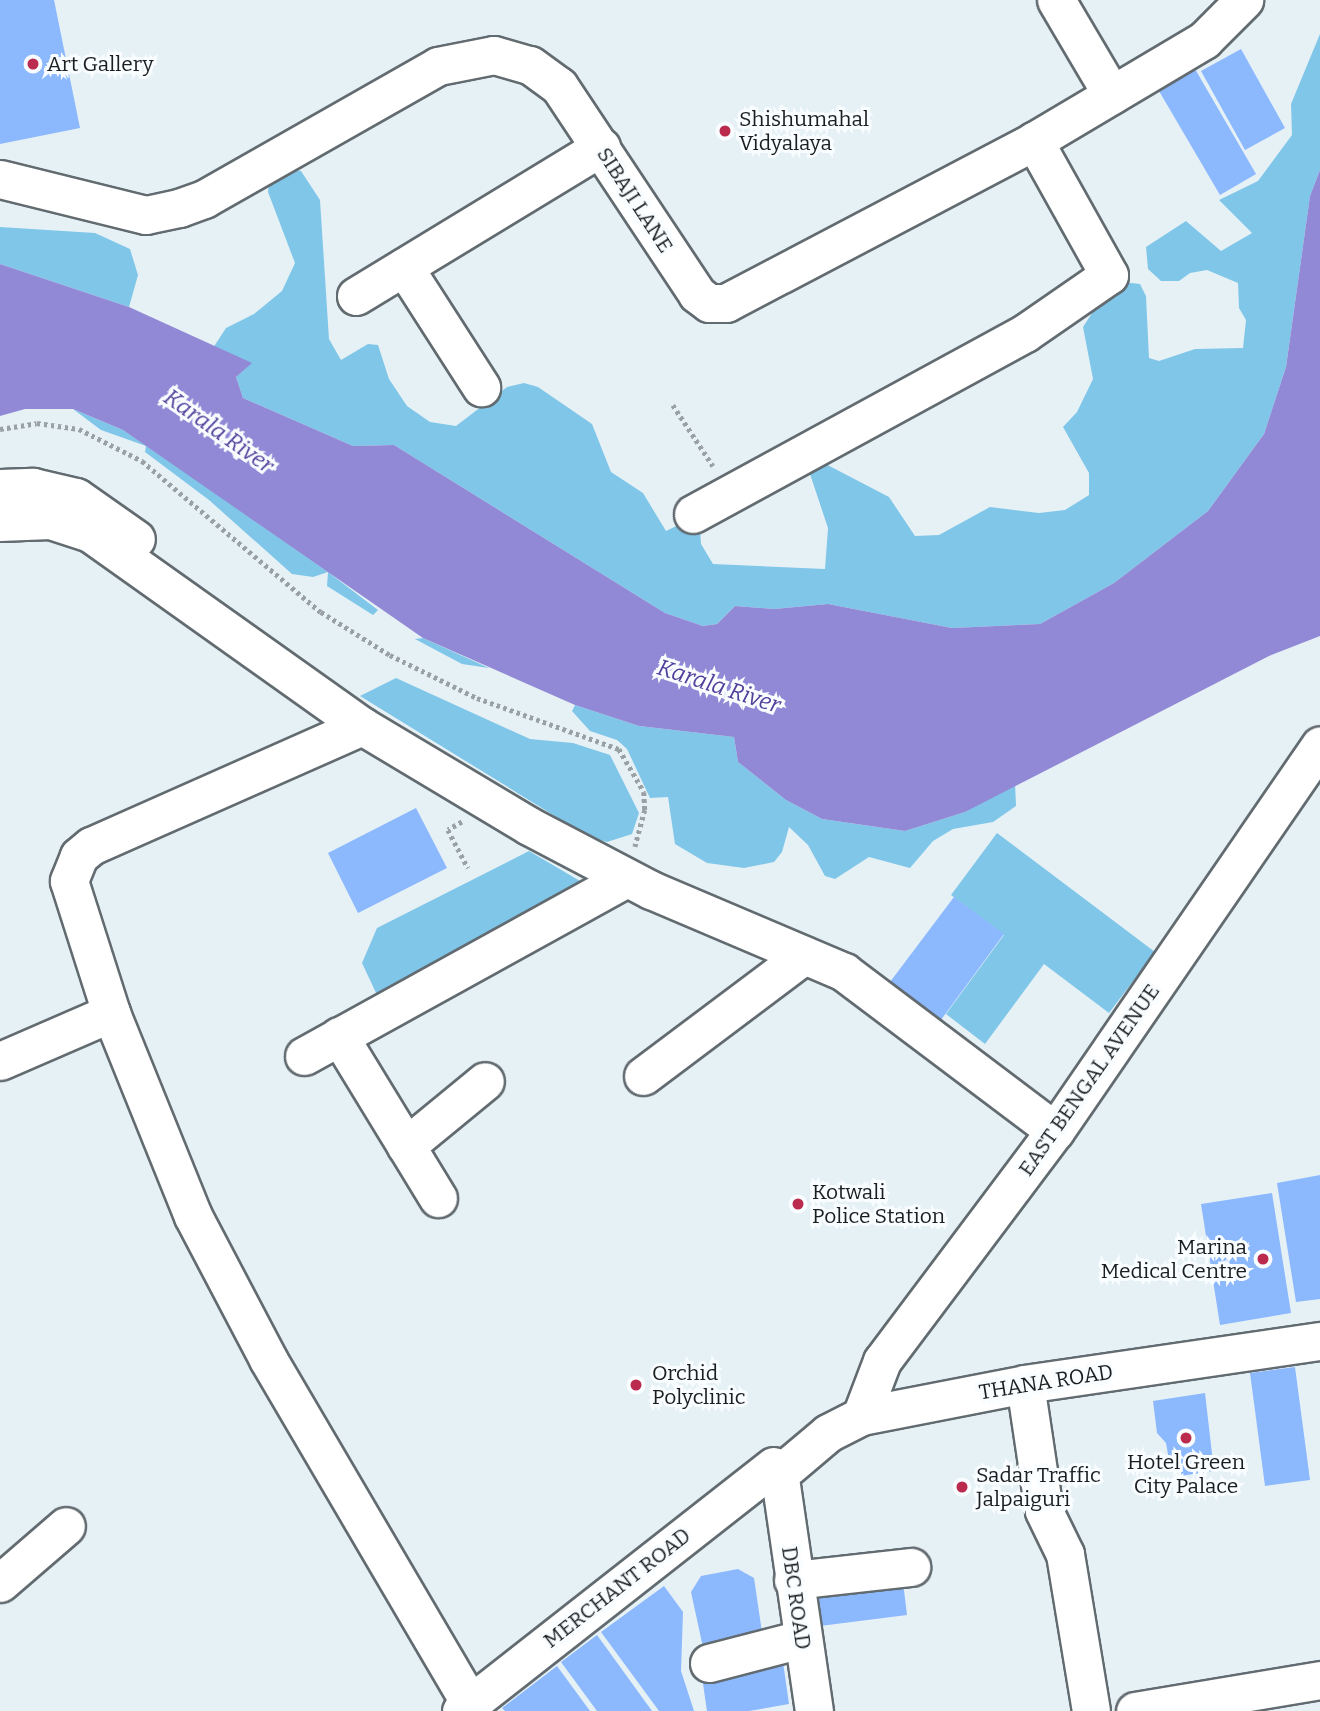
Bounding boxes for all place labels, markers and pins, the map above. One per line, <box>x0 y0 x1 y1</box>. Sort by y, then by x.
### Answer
place label: Art Gallery <box>47 51 154 77</box>
marker: Art Gallery <box>25 56 41 72</box>
place label: Shishumahal Vidyalaya <box>739 106 869 156</box>
marker: Shishumahal Vidyalaya <box>717 123 733 139</box>
place label: Kotwali Police Station <box>812 1179 945 1229</box>
marker: Kotwali Police Station <box>790 1196 806 1212</box>
place label: Marina Medical Centre <box>1101 1234 1247 1284</box>
marker: Marina Medical Centre <box>1253 1249 1273 1269</box>
place label: Orchid Polyclinic <box>652 1360 746 1410</box>
marker: Orchid Polyclinic <box>626 1375 646 1395</box>
marker: Hotel Green City Palace <box>1178 1430 1194 1446</box>
place label: Hotel Green City Palace <box>1127 1449 1245 1499</box>
place label: Sadar Traffic Jalpaiguri <box>976 1462 1101 1512</box>
marker: Sadar Traffic Jalpaiguri <box>954 1479 970 1495</box>

